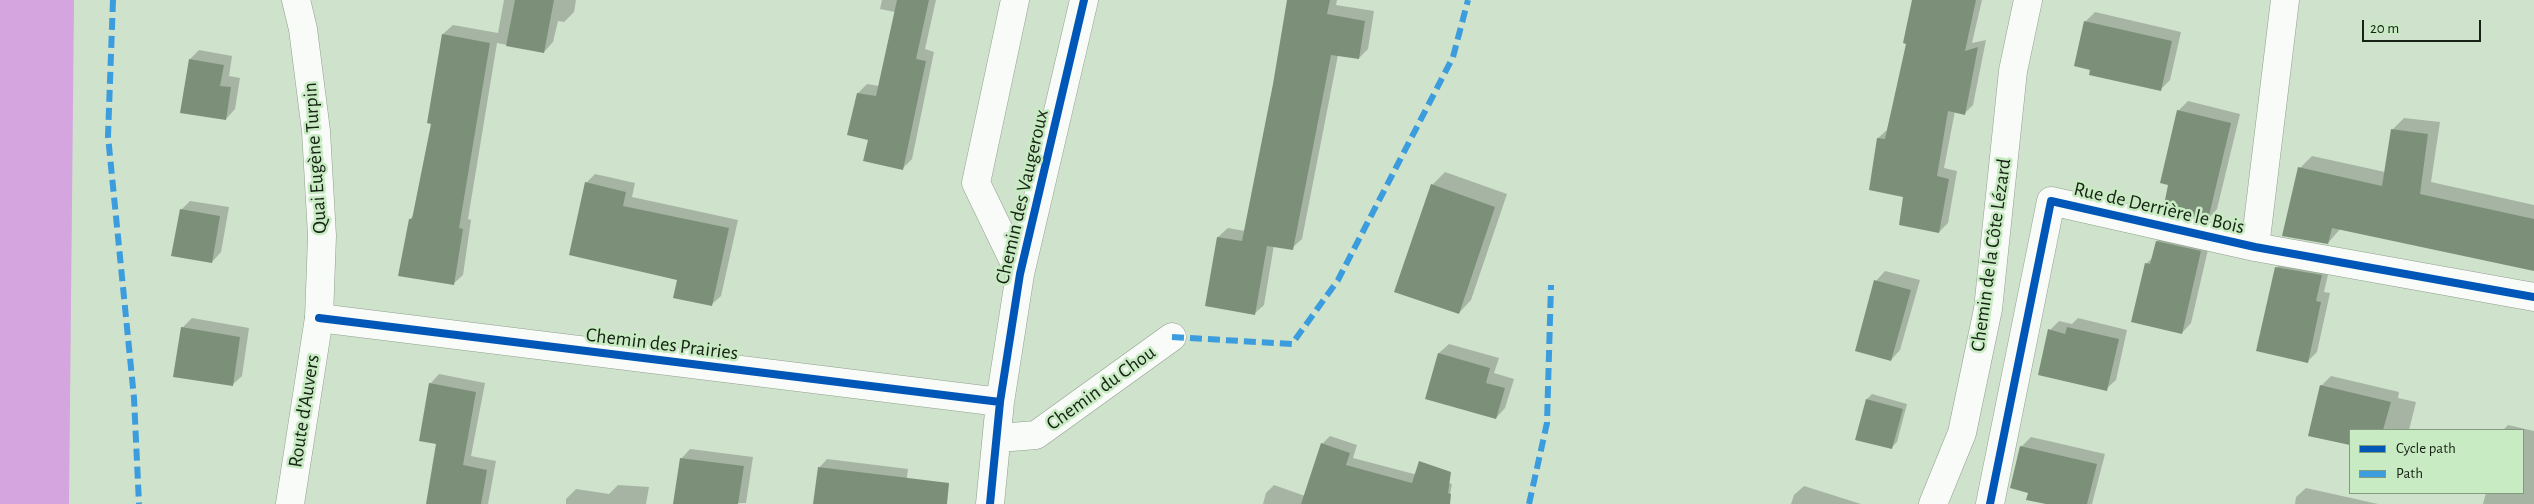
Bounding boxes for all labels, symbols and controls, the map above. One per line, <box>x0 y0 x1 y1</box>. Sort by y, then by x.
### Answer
scale bar <box>2364 10 2483 42</box>
text: 20 m <box>2370 21 2399 36</box>
street label: Quai Eugène Turpin <box>298 81 332 235</box>
street label: Chemin des Vaugeroux <box>990 107 1054 287</box>
street label: Chemin de la Côte Lézard <box>1966 157 2016 353</box>
street label: Rue de Derrière le Bois <box>2071 177 2247 239</box>
street label: Chemin des Prairies <box>585 323 739 365</box>
street label: Chemin du Chou <box>1042 340 1160 436</box>
street label: Route d'Auvers <box>283 353 325 469</box>
legend <box>2349 429 2524 494</box>
text: Cycle path <box>2396 441 2456 456</box>
text: Path <box>2396 466 2423 481</box>

